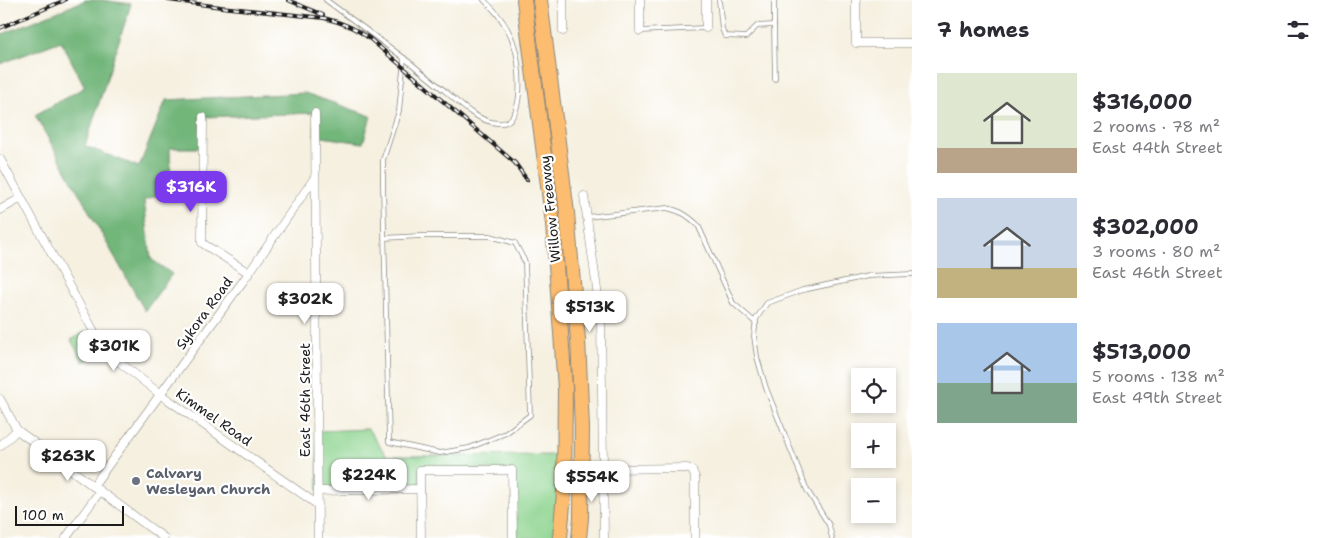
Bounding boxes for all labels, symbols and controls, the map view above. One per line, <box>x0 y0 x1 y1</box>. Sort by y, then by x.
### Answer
text: 7 homes <box>937 16 1029 44</box>
icon: filters <box>1284 16 1312 44</box>
text: $316,000 <box>1092 88 1193 116</box>
icon: home <box>977 93 1037 153</box>
text: 2 rooms · 78 m² <box>1092 116 1220 137</box>
text: East 44th Street <box>1092 137 1223 158</box>
street label: Willow Freeway <box>535 154 565 264</box>
pin: $316K <box>156 170 226 213</box>
text: $316K <box>166 176 216 197</box>
text: $302,000 <box>1092 213 1199 241</box>
icon: home <box>977 218 1037 278</box>
text: 3 rooms · 80 m² <box>1092 241 1220 262</box>
text: East 46th Street <box>1092 262 1223 283</box>
street label: Sykora Road <box>172 273 236 353</box>
pin: $302K <box>270 282 340 325</box>
text: $302K <box>278 288 332 309</box>
pin: $513K <box>555 290 625 333</box>
text: $513K <box>565 296 615 317</box>
pin: $301K <box>79 330 149 372</box>
text: $301K <box>88 335 140 356</box>
text: $513,000 <box>1092 338 1191 366</box>
street label: East 46th Street <box>296 343 314 457</box>
icon: home <box>977 343 1037 403</box>
text: 5 rooms · 138 m² <box>1092 366 1225 387</box>
map controls <box>851 368 896 523</box>
button: locate <box>851 368 896 413</box>
street label: Kimmel Road <box>173 384 256 450</box>
text: East 49th Street <box>1092 387 1222 408</box>
button: + <box>851 423 896 468</box>
pin: $263K <box>33 440 103 482</box>
text: $263K <box>41 445 95 466</box>
pin: $224K <box>334 458 404 501</box>
pin: $554K <box>557 460 627 503</box>
place label: Calvary Wesleyan Church <box>146 464 270 498</box>
text: $224K <box>342 464 396 485</box>
text: $554K <box>566 466 618 487</box>
marker: Calvary Wesleyan Church <box>130 475 142 487</box>
button: − <box>851 478 896 523</box>
scale bar <box>15 503 124 526</box>
text: 100 m <box>22 506 64 524</box>

